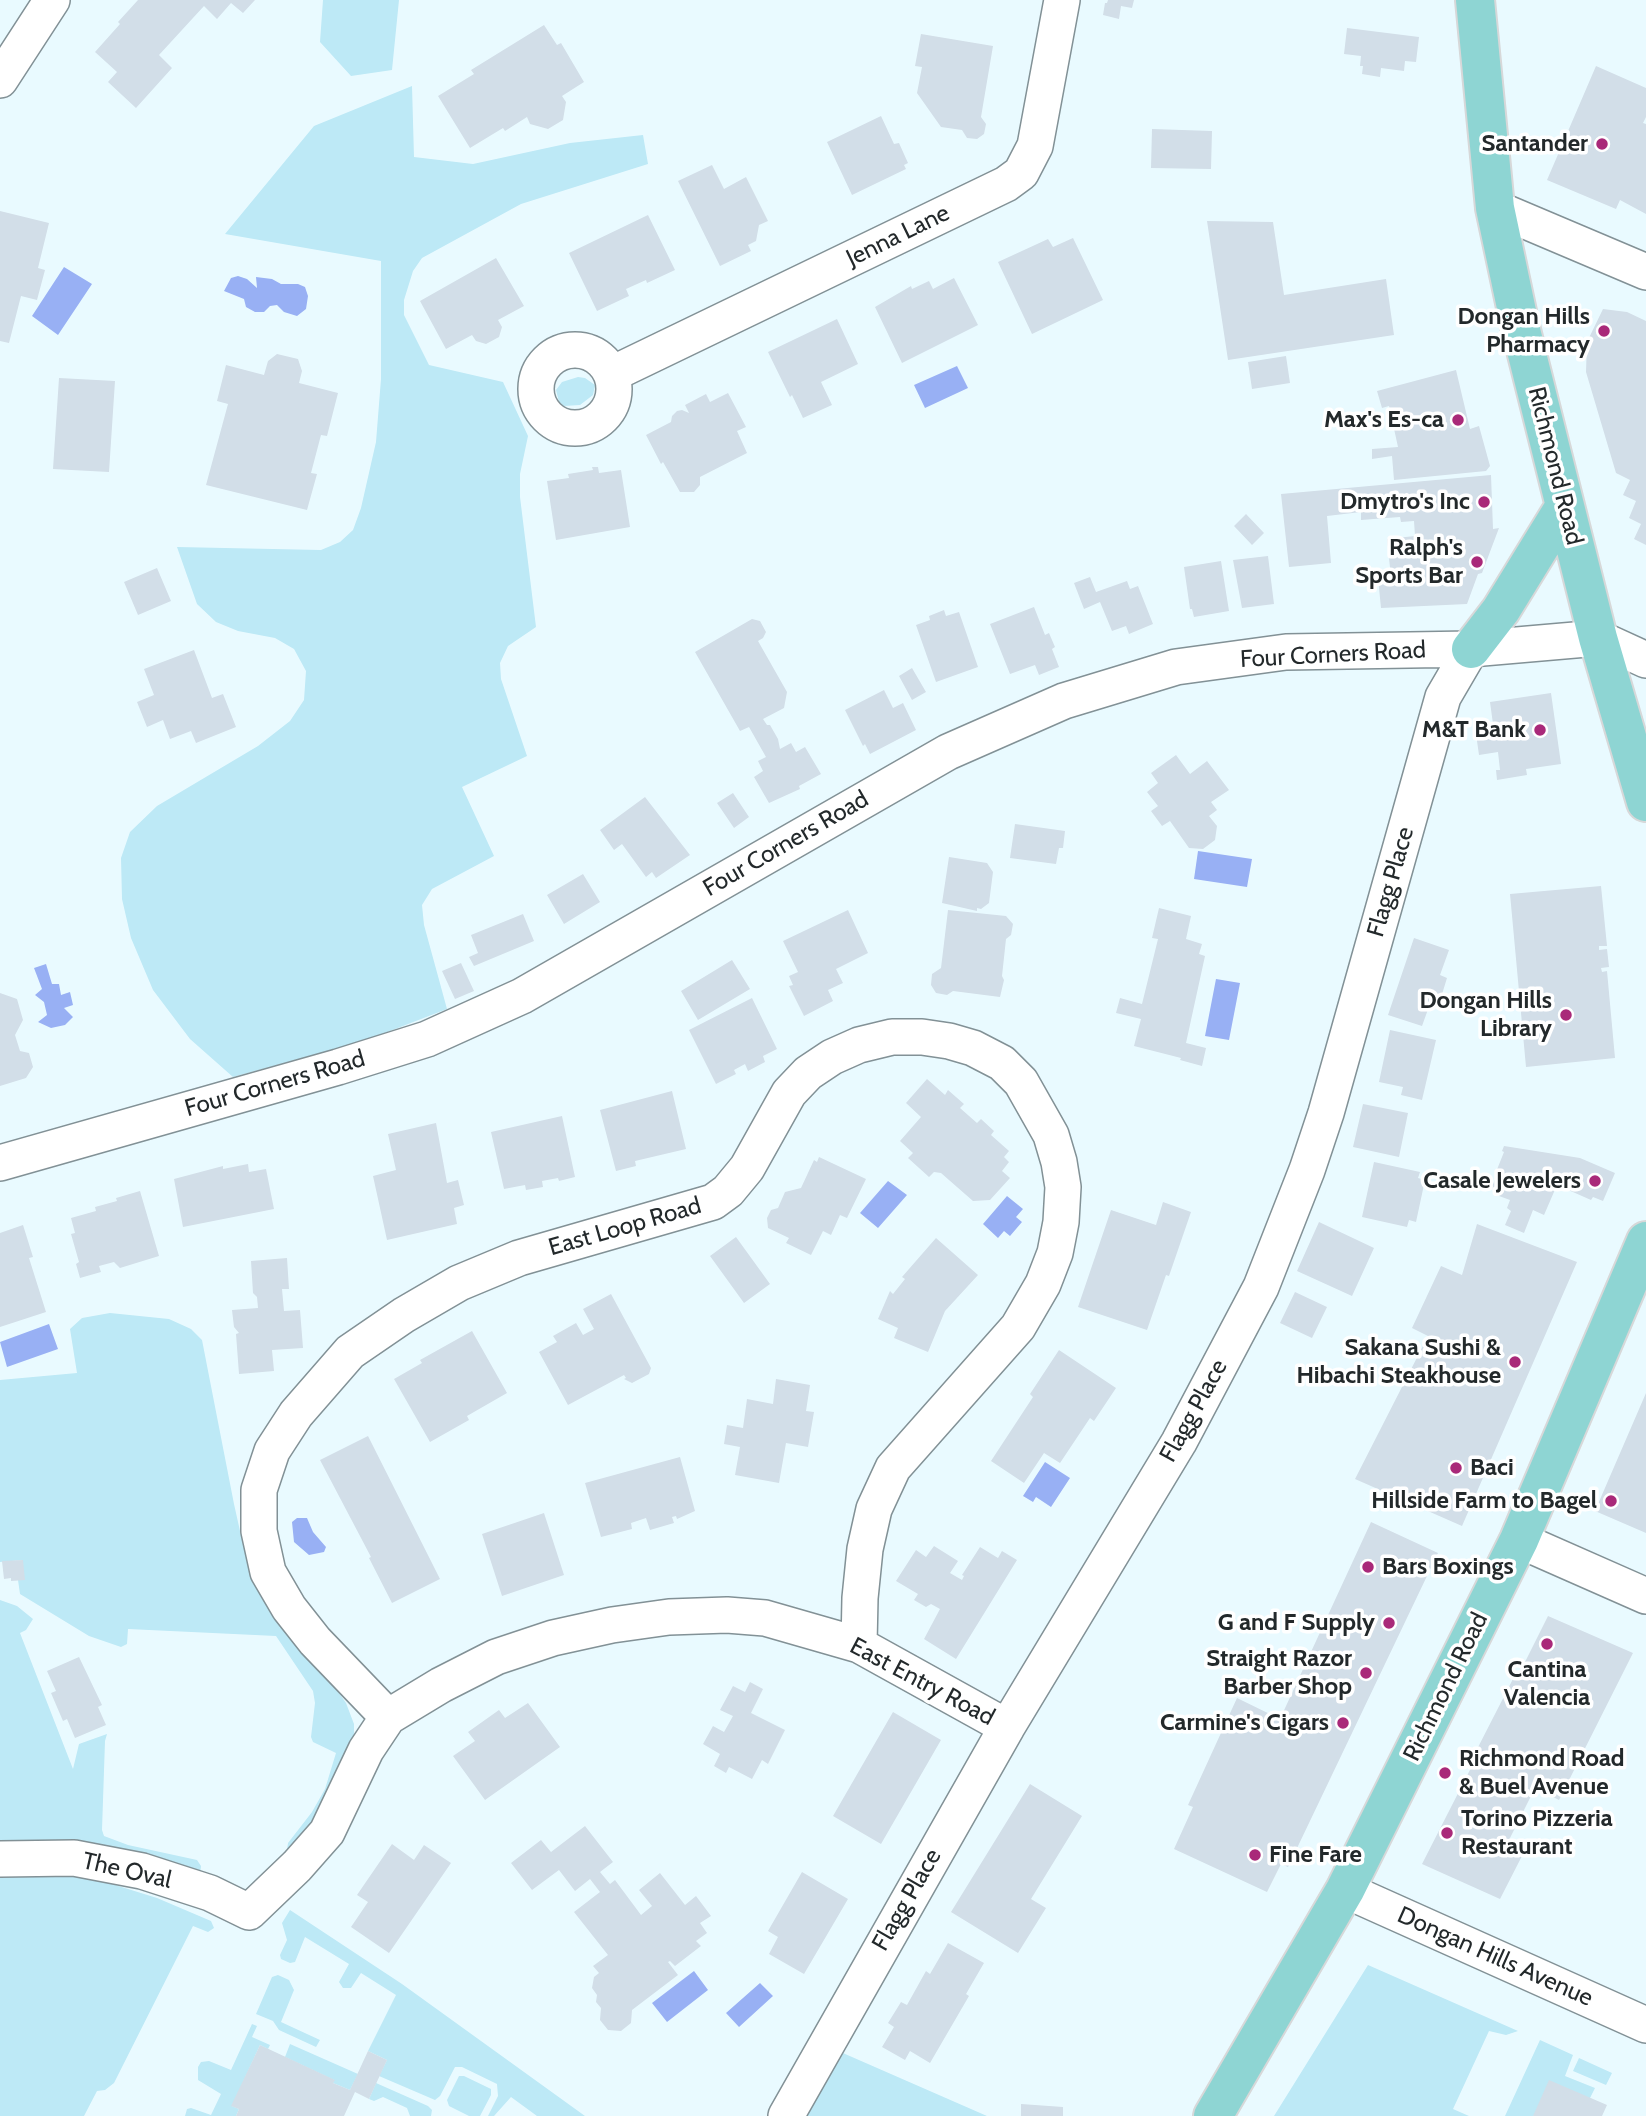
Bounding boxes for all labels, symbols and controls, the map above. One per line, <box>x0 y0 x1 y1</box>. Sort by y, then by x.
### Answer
place label: Santander <box>1482 130 1588 158</box>
marker: Santander <box>1594 136 1610 152</box>
street label: Jenna Lane <box>842 199 954 273</box>
place label: Dongan Hills Pharmacy <box>1457 303 1590 359</box>
marker: Dongan Hills Pharmacy <box>1596 323 1612 339</box>
street label: Richmond Road <box>1521 384 1589 548</box>
place label: Max's Es-ca <box>1324 406 1444 434</box>
marker: Max's Es-ca <box>1450 412 1466 428</box>
place label: Dmytro's Inc <box>1340 488 1470 516</box>
marker: Dmytro's Inc <box>1476 494 1492 510</box>
place label: Ralph's Sports Bar <box>1355 534 1463 590</box>
marker: Ralph's Sports Bar <box>1469 554 1485 570</box>
street label: Four Corners Road <box>1239 636 1427 674</box>
place label: M&T Bank <box>1422 716 1526 744</box>
marker: M&T Bank <box>1532 722 1548 738</box>
street label: Four Corners Road <box>698 785 874 903</box>
street label: Flagg Place <box>1362 824 1420 940</box>
place label: Dongan Hills Library <box>1419 987 1552 1043</box>
marker: Dongan Hills Library <box>1558 1007 1574 1023</box>
street label: Four Corners Road <box>182 1045 368 1123</box>
place label: Casale Jewelers <box>1423 1167 1581 1195</box>
marker: Casale Jewelers <box>1587 1173 1603 1189</box>
street label: East Loop Road <box>545 1191 705 1263</box>
place label: Sakana Sushi & Hibachi Steakhouse <box>1296 1334 1501 1390</box>
marker: Sakana Sushi & Hibachi Steakhouse <box>1507 1354 1523 1370</box>
street label: Flagg Place <box>1154 1355 1234 1467</box>
place label: Baci <box>1470 1454 1514 1482</box>
marker: Baci <box>1448 1460 1464 1476</box>
place label: Hillside Farm to Bagel <box>1371 1487 1597 1515</box>
marker: Hillside Farm to Bagel <box>1603 1493 1619 1509</box>
place label: Bars Boxings <box>1382 1553 1514 1581</box>
marker: Bars Boxings <box>1360 1559 1376 1575</box>
street label: Richmond Road <box>1398 1608 1494 1766</box>
place label: G and F Supply <box>1218 1609 1375 1637</box>
marker: G and F Supply <box>1381 1615 1397 1631</box>
street label: East Entry Road <box>845 1632 999 1732</box>
marker: Cantina Valencia <box>1539 1636 1555 1652</box>
place label: Straight Razor Barber Shop <box>1206 1645 1352 1701</box>
place label: Cantina Valencia <box>1504 1656 1590 1712</box>
marker: Straight Razor Barber Shop <box>1358 1665 1374 1681</box>
place label: Carmine's Cigars <box>1160 1709 1329 1737</box>
marker: Carmine's Cigars <box>1335 1715 1351 1731</box>
place label: Richmond Road & Buel Avenue <box>1459 1745 1625 1801</box>
marker: Richmond Road & Buel Avenue <box>1437 1765 1453 1781</box>
place label: Torino Pizzeria Restaurant <box>1461 1805 1613 1861</box>
marker: Torino Pizzeria Restaurant <box>1439 1825 1455 1841</box>
place label: Fine Fare <box>1269 1841 1362 1869</box>
street label: Flagg Place <box>866 1844 948 1956</box>
street label: The Oval <box>80 1847 174 1895</box>
marker: Fine Fare <box>1247 1847 1263 1863</box>
street label: Dongan Hills Avenue <box>1393 1901 1597 2013</box>

